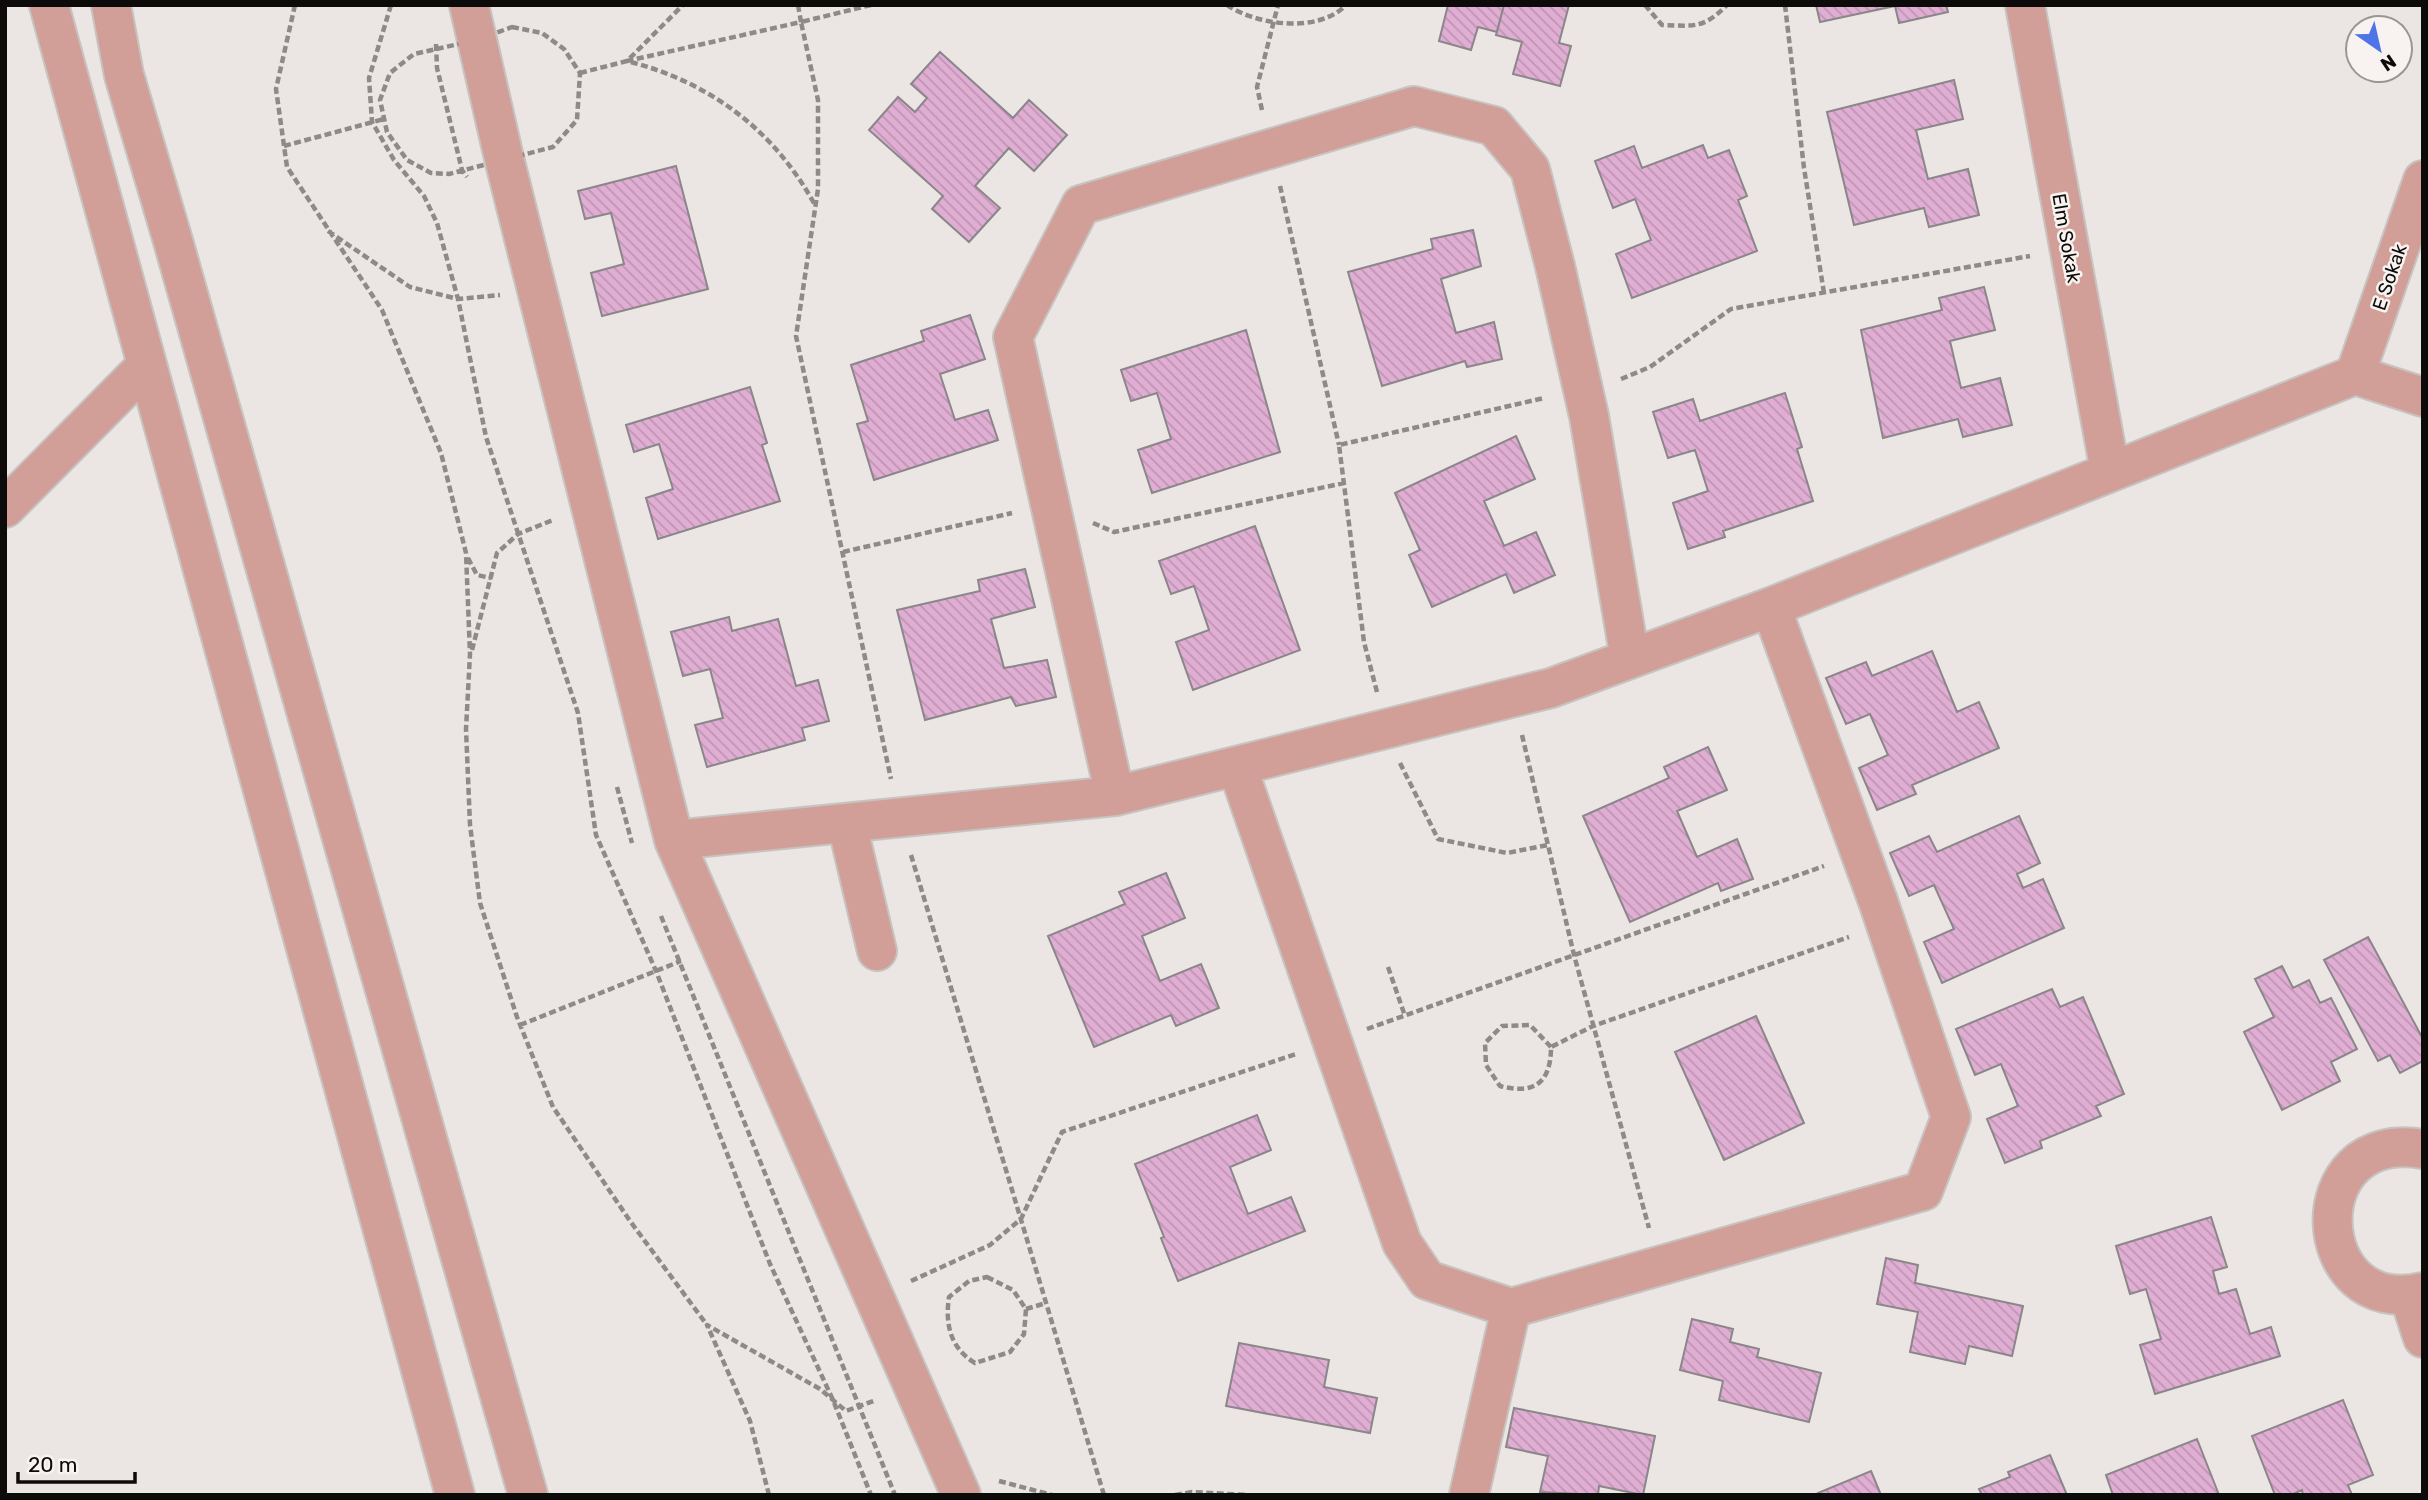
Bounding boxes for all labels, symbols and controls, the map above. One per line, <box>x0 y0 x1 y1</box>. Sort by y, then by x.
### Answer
north arrow <box>2344 14 2414 84</box>
text: N <box>2376 49 2400 76</box>
street label: Elm Sokak <box>2047 192 2086 285</box>
street label: E Sokak <box>2367 241 2412 313</box>
scale bar <box>18 1440 135 1484</box>
text: 20 m <box>28 1452 77 1477</box>

